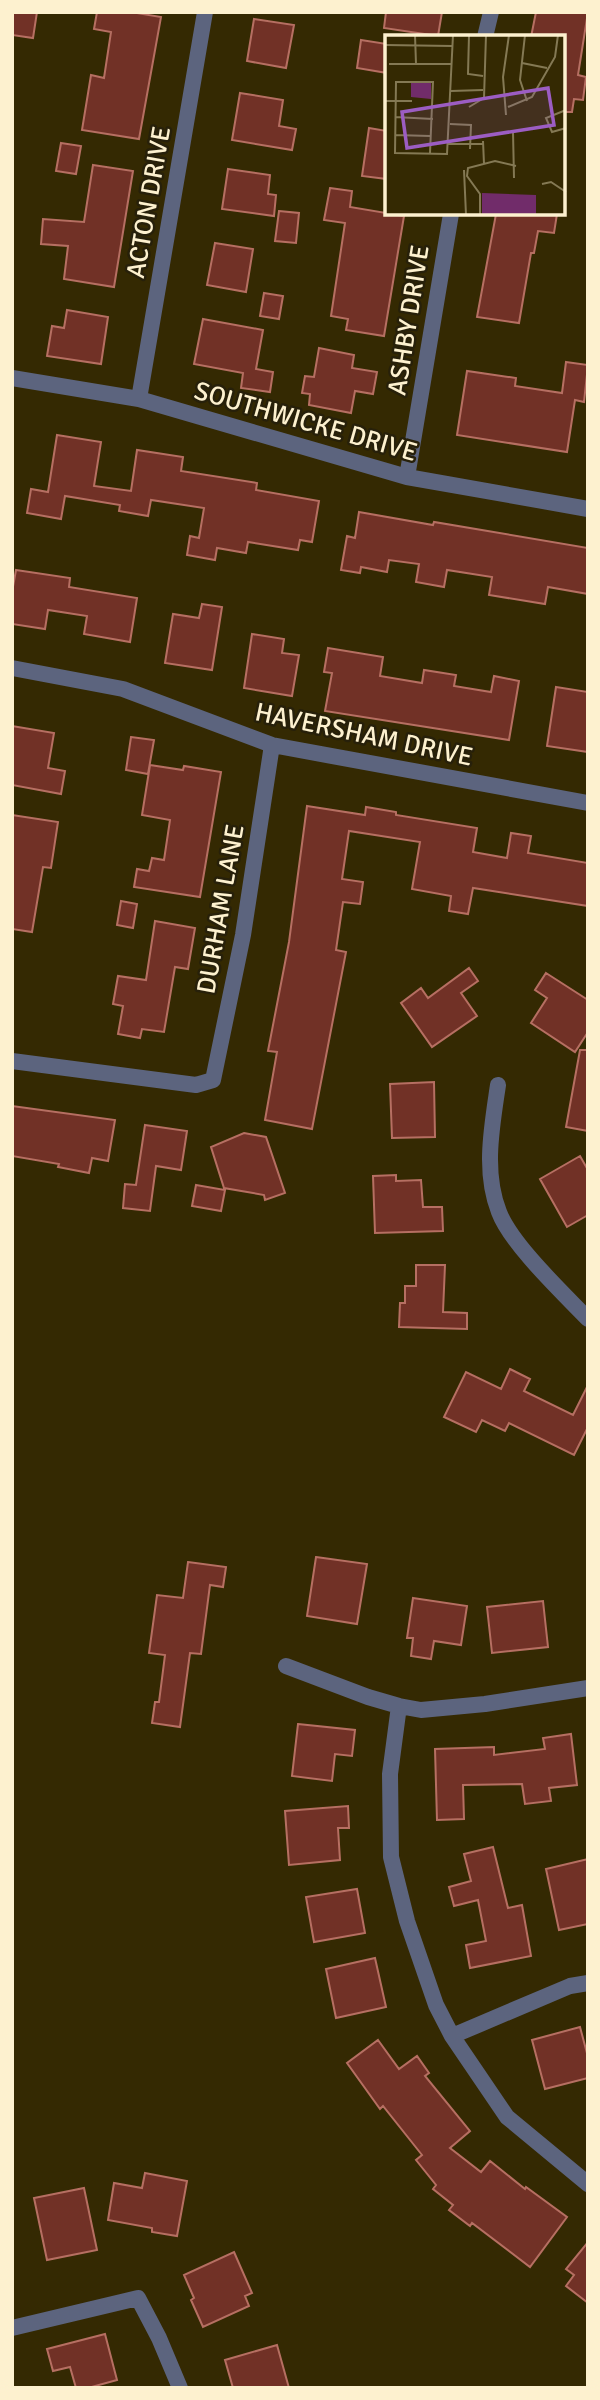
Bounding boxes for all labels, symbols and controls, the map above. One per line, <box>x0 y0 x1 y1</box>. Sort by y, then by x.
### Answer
inset map <box>385 35 565 215</box>
street label: ACTON DRIVE <box>120 124 178 281</box>
street label: ASHBY DRIVE <box>381 243 437 397</box>
street label: SOUTHWICKE DRIVE <box>191 375 421 469</box>
street label: HAVERSHAM DRIVE <box>252 696 476 774</box>
street label: DURHAM LANE <box>190 822 252 996</box>

